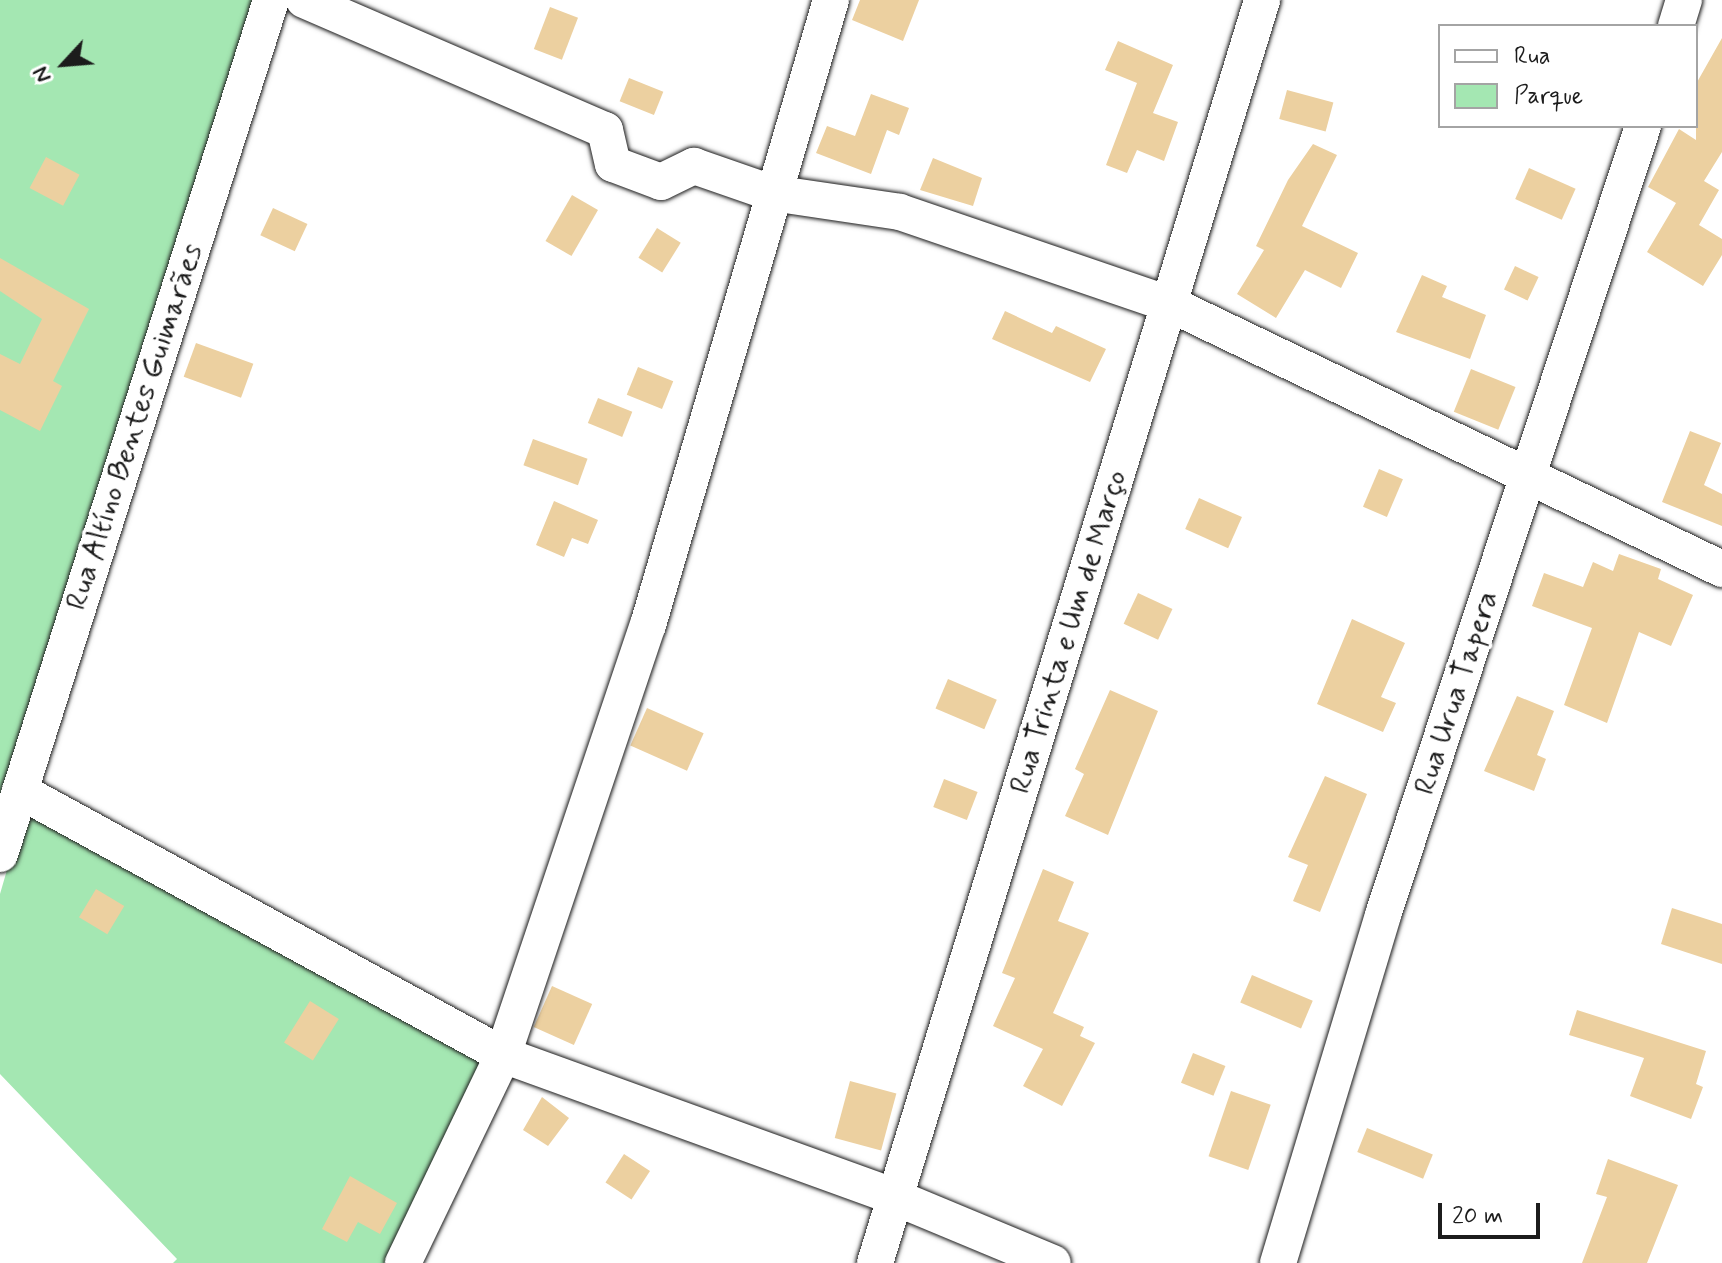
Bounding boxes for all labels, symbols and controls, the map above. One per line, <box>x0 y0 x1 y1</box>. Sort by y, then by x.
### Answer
north arrow <box>24 24 104 104</box>
legend <box>1438 24 1698 128</box>
text: Rua <box>1514 41 1551 72</box>
text: N <box>27 62 58 87</box>
text: Parque <box>1514 81 1583 112</box>
street label: Rua Altíno Bentes Guimarães <box>59 240 211 614</box>
street label: Rua Trinta e Um de Março <box>1002 465 1136 799</box>
street label: Rua Urua Tapera <box>1408 588 1506 798</box>
scale bar <box>1442 1187 1544 1237</box>
text: 20 m <box>1452 1201 1503 1232</box>

